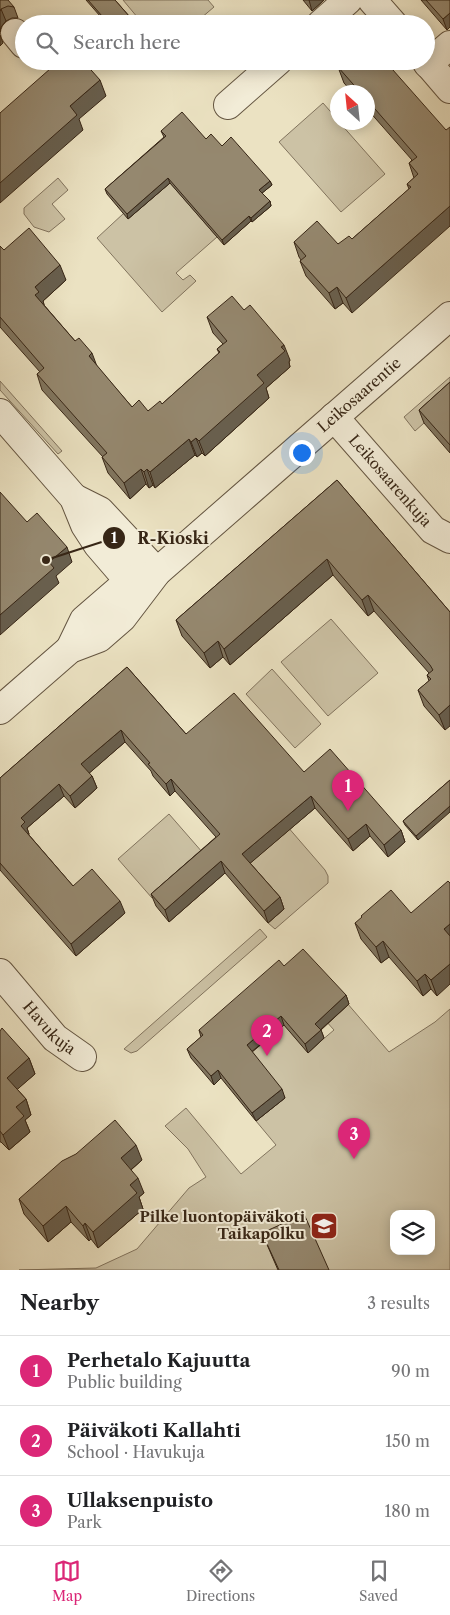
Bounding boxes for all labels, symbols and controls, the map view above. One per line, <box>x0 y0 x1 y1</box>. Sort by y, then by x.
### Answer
search box <box>15 15 435 70</box>
icon: search <box>33 29 61 57</box>
text: Search here <box>73 31 181 54</box>
north arrow <box>330 85 375 130</box>
street label: Leikosaarentie <box>313 353 405 436</box>
street label: Leikosaarenkuja <box>345 431 436 531</box>
your location <box>289 440 315 466</box>
callout: R-Kioski <box>102 523 218 554</box>
text: 1 <box>111 528 118 547</box>
text: R-Kioski <box>137 528 209 548</box>
pin: 1 <box>332 770 364 811</box>
street label: Havukuja <box>19 997 79 1058</box>
pin: 2 <box>251 1015 283 1056</box>
pin: 3 <box>338 1118 370 1159</box>
place label: Pilke luontopäiväkoti Taikapolku <box>139 1207 306 1243</box>
map controls <box>390 1210 435 1255</box>
button: layers <box>390 1210 435 1255</box>
school or university icon: Pilke luontopäiväkoti Taikapolku <box>309 1211 339 1241</box>
text: Nearby <box>20 1290 99 1315</box>
text: 3 results <box>367 1293 430 1313</box>
text: Perhetalo Kajuutta <box>67 1349 251 1372</box>
text: 1 <box>32 1361 40 1381</box>
text: 90 m <box>391 1361 430 1381</box>
text: Public building <box>67 1372 182 1392</box>
text: Päiväkoti Kallahti <box>67 1419 241 1442</box>
text: 2 <box>31 1431 41 1451</box>
text: 150 m <box>385 1431 430 1451</box>
text: School · Havukuja <box>67 1442 205 1462</box>
text: Ullaksenpuisto <box>67 1489 213 1512</box>
text: 3 <box>31 1501 41 1521</box>
text: 180 m <box>384 1501 430 1521</box>
text: Park <box>67 1512 102 1532</box>
tab: Map <box>52 1557 82 1605</box>
tab: Directions <box>186 1557 255 1605</box>
tab: Saved <box>359 1557 398 1605</box>

